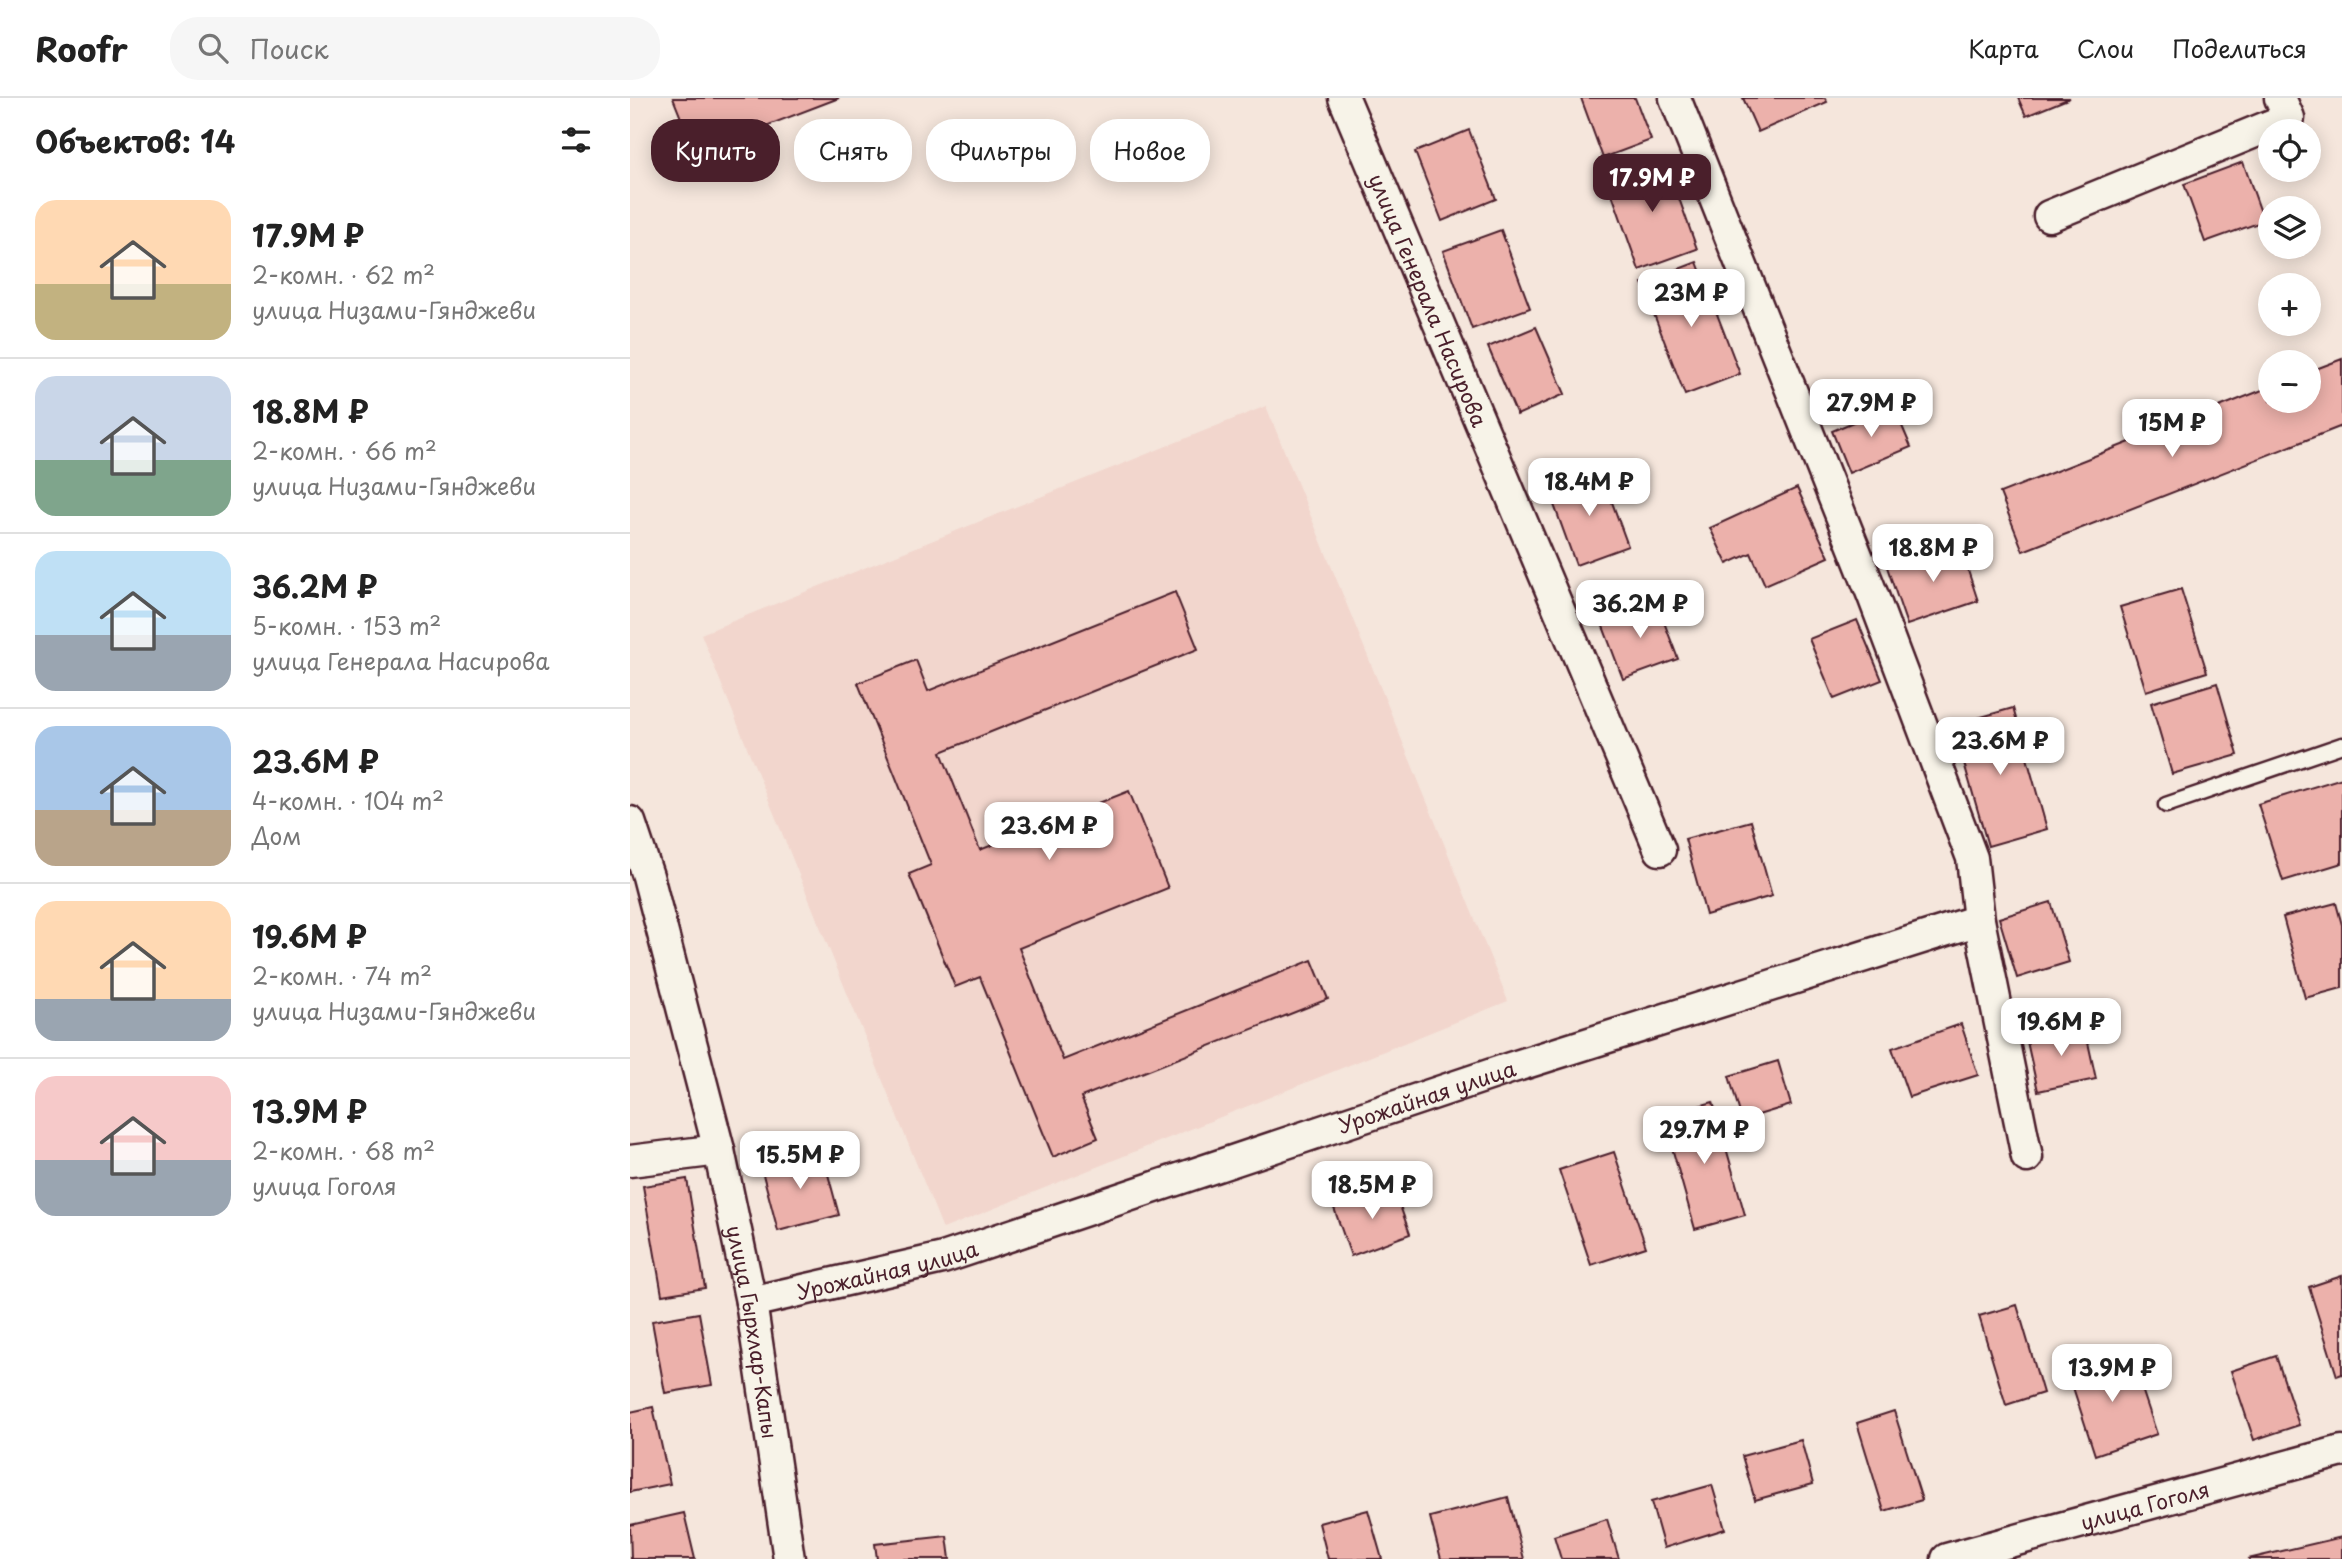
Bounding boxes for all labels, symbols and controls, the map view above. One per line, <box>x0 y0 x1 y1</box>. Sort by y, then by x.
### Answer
search box <box>170 17 660 80</box>
text: Roofr <box>35 23 128 73</box>
icon: search <box>194 29 232 67</box>
text: Поиск <box>250 29 329 68</box>
text: Карта <box>1968 30 2039 66</box>
text: Слои <box>2077 30 2134 66</box>
text: Поделиться <box>2172 30 2307 66</box>
text: Объектов: 14 <box>35 118 235 163</box>
chip: Купить <box>651 119 780 182</box>
chip: Снять <box>794 119 912 182</box>
chip: Фильтры <box>926 119 1076 182</box>
chip: Новое <box>1090 119 1210 182</box>
map controls <box>2258 119 2321 413</box>
button: locate <box>2258 119 2321 182</box>
icon: filters <box>557 121 595 159</box>
pin: 17.9M ₽ <box>1587 155 1717 214</box>
text: 17.9M ₽ <box>1609 159 1695 194</box>
street label: улица Генерала Насирова <box>1361 168 1496 431</box>
button: layers <box>2258 196 2321 259</box>
text: 17.9M ₽ <box>252 212 364 257</box>
icon: home <box>91 228 175 312</box>
text: 2-комн. · 62 m² <box>252 257 435 292</box>
pin: 23M ₽ <box>1642 270 1740 329</box>
button: + <box>2258 273 2321 336</box>
text: 23M ₽ <box>1654 274 1728 309</box>
text: улица Низами-Гянджеви <box>252 292 536 327</box>
button: − <box>2258 350 2321 413</box>
pin: 27.9M ₽ <box>1806 380 1936 439</box>
text: 27.9M ₽ <box>1826 384 1916 419</box>
text: 18.8M ₽ <box>252 388 369 433</box>
pin: 15M ₽ <box>2123 400 2221 459</box>
icon: home <box>91 404 175 488</box>
text: 15M ₽ <box>2138 404 2206 439</box>
text: 2-комн. · 66 m² <box>252 433 437 468</box>
pin: 18.4M ₽ <box>1524 458 1654 518</box>
text: 18.4M ₽ <box>1544 463 1634 498</box>
text: улица Низами-Гянджеви <box>252 468 536 503</box>
pin: 18.8M ₽ <box>1868 524 1998 584</box>
text: 18.8M ₽ <box>1888 529 1978 564</box>
text: 36.2M ₽ <box>252 563 377 608</box>
icon: home <box>91 579 175 663</box>
pin: 36.2M ₽ <box>1575 580 1705 640</box>
text: 36.2M ₽ <box>1592 585 1688 620</box>
text: 5-комн. · 153 m² <box>252 608 441 643</box>
text: улица Генерала Насирова <box>252 643 550 678</box>
pin: 23.6M ₽ <box>1935 718 2065 777</box>
text: 23.6M ₽ <box>1951 722 2049 757</box>
text: 23.6M ₽ <box>252 738 379 783</box>
icon: home <box>91 754 175 838</box>
text: 4-комн. · 104 m² <box>252 783 444 818</box>
pin: 23.6M ₽ <box>984 802 1114 862</box>
text: 23.6M ₽ <box>1000 807 1098 842</box>
text: Дом <box>252 818 301 853</box>
text: 19.6M ₽ <box>252 913 367 958</box>
icon: home <box>91 929 175 1013</box>
text: 2-комн. · 74 m² <box>252 958 432 993</box>
text: улица Низами-Гянджеви <box>252 993 536 1028</box>
pin: 19.6M ₽ <box>1996 998 2126 1058</box>
text: 19.6M ₽ <box>2017 1003 2105 1038</box>
street label: Урожайная улица <box>1333 1051 1520 1141</box>
text: 13.9M ₽ <box>252 1088 367 1133</box>
icon: home <box>91 1104 175 1188</box>
pin: 29.7M ₽ <box>1639 1107 1769 1166</box>
text: 29.7M ₽ <box>1659 1111 1749 1146</box>
pin: 15.5M ₽ <box>735 1132 865 1191</box>
text: 2-комн. · 68 m² <box>252 1133 435 1168</box>
text: 15.5M ₽ <box>756 1136 844 1171</box>
pin: 18.5M ₽ <box>1307 1162 1437 1221</box>
text: 18.5M ₽ <box>1328 1166 1416 1201</box>
text: улица Гоголя <box>252 1168 397 1203</box>
street label: улица Гырхлар-Капы <box>719 1222 787 1441</box>
street label: Урожайная улица <box>793 1231 983 1307</box>
pin: 13.9M ₽ <box>2047 1344 2177 1404</box>
text: 13.9M ₽ <box>2068 1349 2156 1384</box>
street label: улица Гоголя <box>2077 1472 2213 1538</box>

